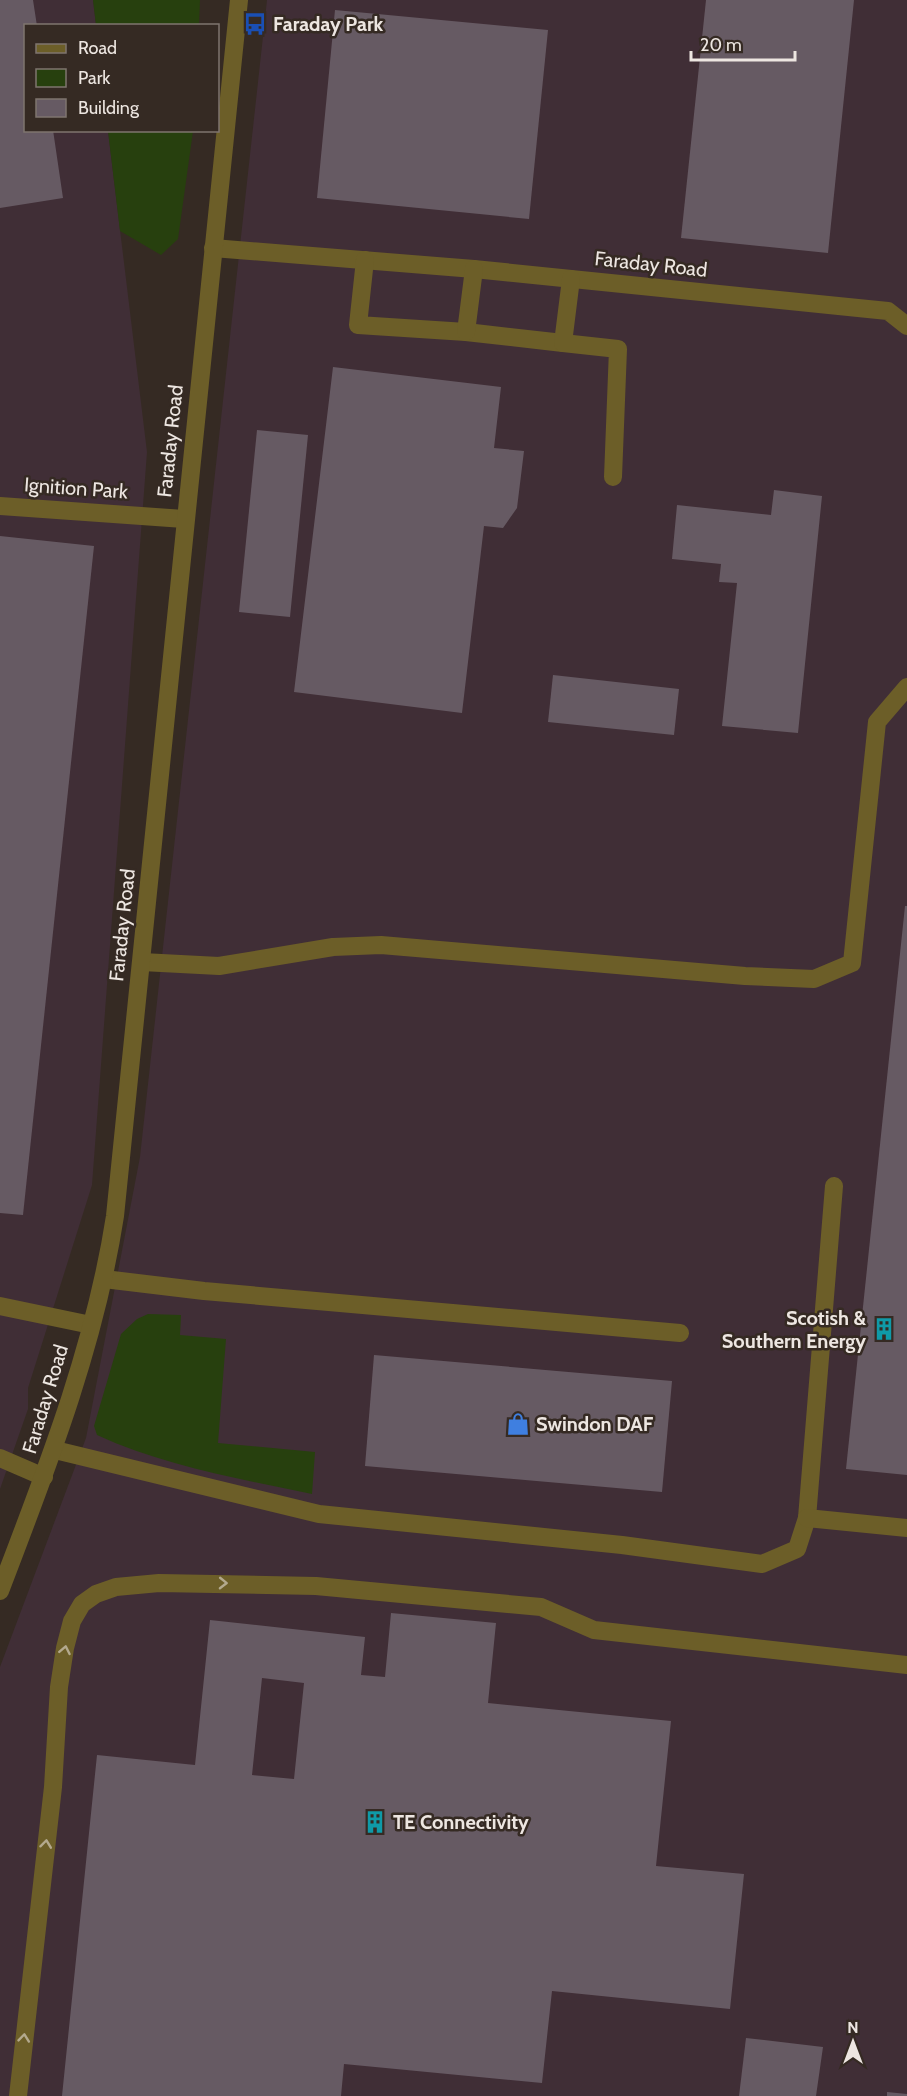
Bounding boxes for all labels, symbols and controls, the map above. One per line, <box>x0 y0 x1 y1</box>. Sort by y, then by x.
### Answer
bus stop icon: Faraday Park <box>242 11 268 37</box>
place label: Faraday Park <box>273 12 384 36</box>
legend <box>24 24 219 132</box>
scale bar <box>691 24 794 62</box>
text: 20 m <box>700 34 742 56</box>
text: Road <box>78 37 117 59</box>
text: Park <box>78 67 111 89</box>
text: Building <box>78 97 140 119</box>
street label: Faraday Road <box>594 246 708 282</box>
street label: Faraday Road <box>152 384 188 498</box>
street label: Ignition Park <box>23 472 129 504</box>
street label: Faraday Road <box>104 868 140 982</box>
place label: Scotish & Southern Energy <box>722 1306 866 1353</box>
building icon: Scotish & Southern Energy <box>871 1316 897 1342</box>
street label: Faraday Road <box>17 1341 73 1457</box>
shop icon: Swindon DAF <box>505 1411 531 1437</box>
place label: Swindon DAF <box>536 1412 654 1436</box>
one-way arrow <box>218 1576 227 1589</box>
one-way arrow <box>58 1645 71 1655</box>
building icon: TE Connectivity <box>362 1809 388 1835</box>
place label: TE Connectivity <box>393 1810 529 1834</box>
one-way arrow <box>39 1839 52 1849</box>
north arrow <box>823 2012 883 2072</box>
text: N <box>847 2018 859 2037</box>
one-way arrow <box>17 2033 30 2042</box>

